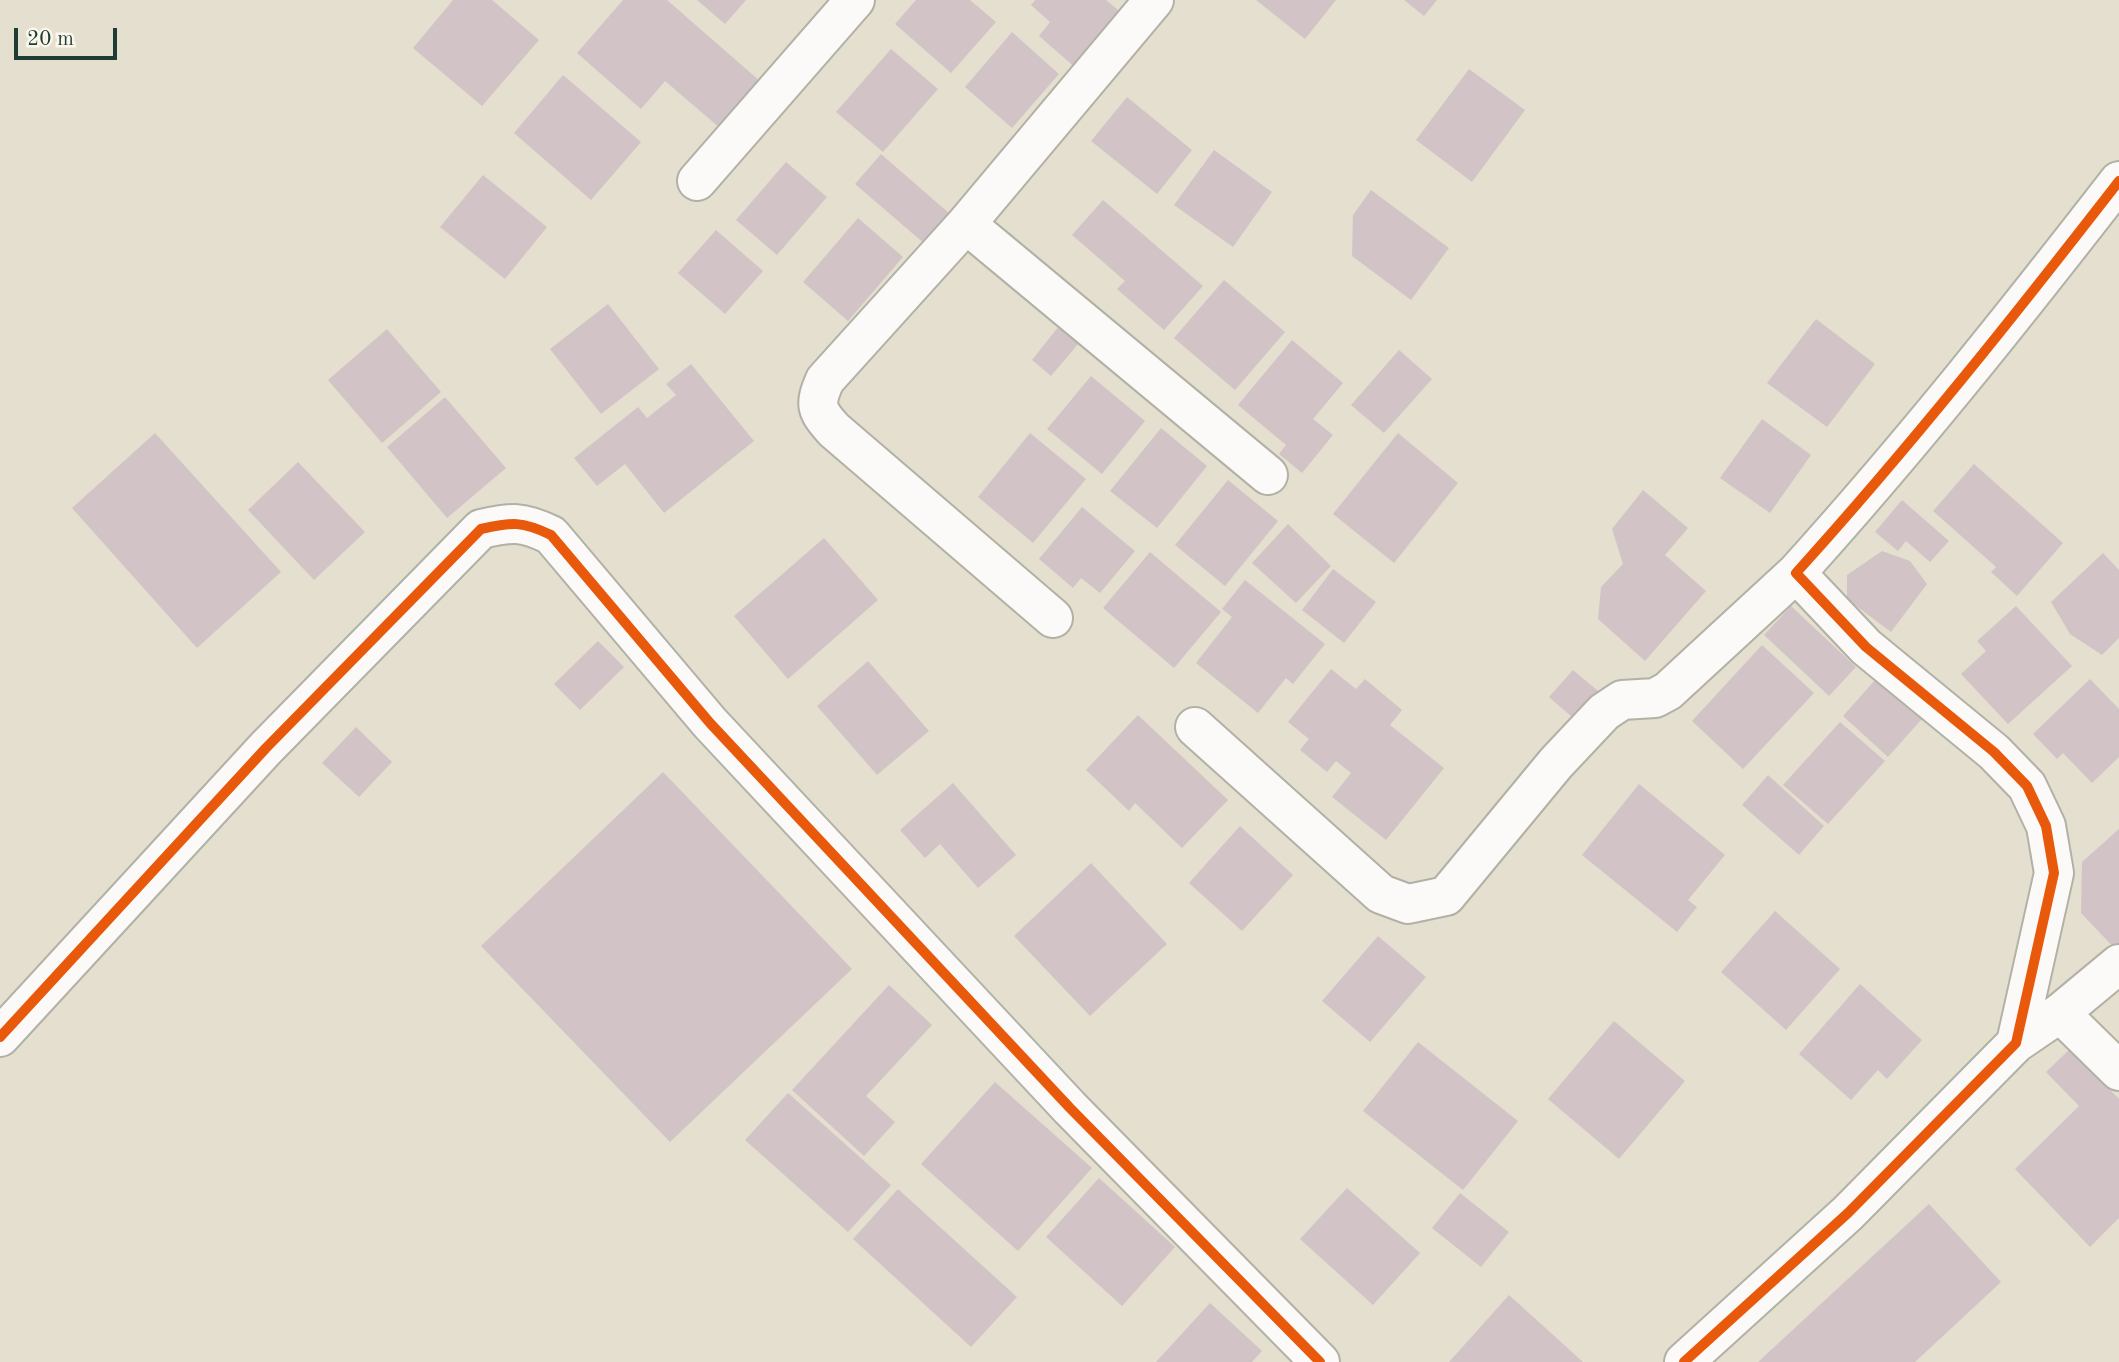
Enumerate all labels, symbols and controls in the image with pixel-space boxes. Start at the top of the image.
scale bar [18,14,121,58]
text: 20 m [27,29,74,50]

